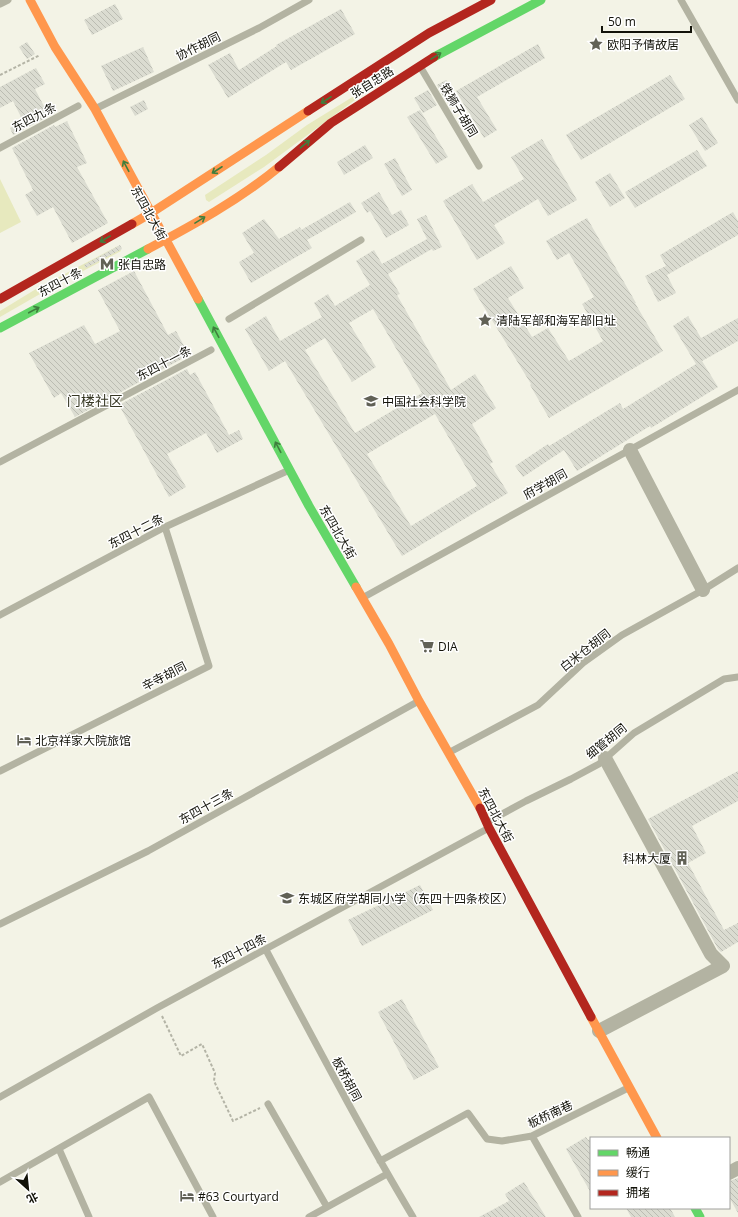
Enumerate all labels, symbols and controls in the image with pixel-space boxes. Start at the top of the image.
scale bar [602,8,691,34]
text: 50 m [608,13,636,30]
street label: 协作胡同 [173,28,223,64]
place icon: 欧阳予倩故居 [588,36,604,52]
place label: 欧阳予倩故居 [607,36,679,53]
one-way arrow [430,52,441,60]
street label: 张自忠路 [347,62,397,102]
street label: 铁狮子胡同 [436,80,482,140]
one-way arrow [320,96,332,104]
street label: 东四九条 [9,98,59,136]
one-way arrow [300,140,310,149]
one-way arrow [121,160,129,172]
one-way arrow [211,167,223,175]
street label: 东四北大街 [127,183,171,243]
one-way arrow [194,216,206,224]
one-way arrow [99,235,111,243]
metro station icon: 张自忠路 [99,256,115,272]
place label: 张自忠路 [118,256,166,273]
street label: 东四十条 [35,263,85,301]
one-way arrow [28,305,40,313]
place icon: 清陆军部和海军部旧址 [477,312,493,328]
place label: 清陆军部和海军部旧址 [496,312,616,329]
one-way arrow [212,326,219,338]
street label: 东四十一条 [134,341,194,385]
district label: 门楼社区 [67,391,123,410]
school or university icon: 中国社会科学院 [363,393,379,409]
place label: 中国社会科学院 [382,393,466,410]
one-way arrow [273,441,281,453]
street label: 府学胡同 [520,465,570,503]
street label: 东四北大街 [316,502,360,562]
street label: 东四十二条 [105,510,167,552]
street label: 白米仓胡同 [556,625,614,675]
supermarket icon: DIA [419,638,435,654]
place label: DIA [438,638,458,655]
street label: 辛寺胡同 [139,658,189,694]
street label: 细管胡同 [582,719,630,763]
hotel icon: 北京祥家大院旅馆 [16,732,32,748]
place label: 北京祥家大院旅馆 [35,732,131,749]
street label: 东四十三条 [176,784,236,828]
street label: 东四北大街 [474,785,518,845]
place label: 科林大厦 [623,850,671,867]
building icon: 科林大厦 [674,850,690,866]
school or university icon: 东城区府学胡同小学（东四十四条校区） [279,890,295,906]
place label: 东城区府学胡同小学（东四十四条校区） [298,890,514,907]
street label: 东四十四条 [209,929,269,973]
street label: 板桥胡同 [328,1054,366,1104]
street label: 板桥南巷 [525,1096,575,1132]
legend [590,1137,730,1209]
text: 畅通 [626,1144,650,1161]
text: 缓行 [626,1164,650,1181]
north arrow [8,1169,48,1209]
text: 拥堵 [626,1184,650,1201]
hotel icon: #63 Courtyard [179,1188,195,1204]
place label: #63 Courtyard [198,1188,279,1205]
text: 北 [24,1189,41,1208]

